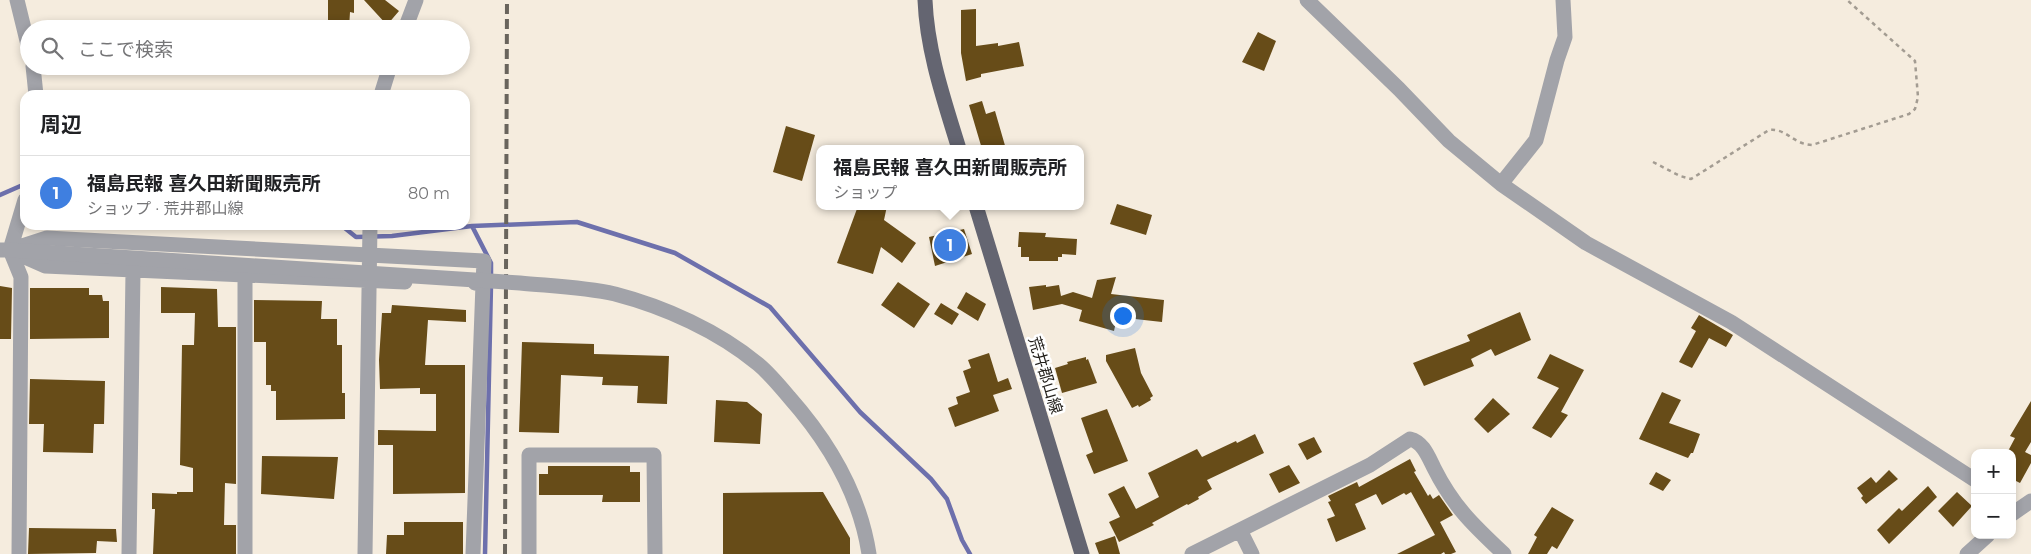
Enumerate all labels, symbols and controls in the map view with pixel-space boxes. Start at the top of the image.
search box [20,20,470,75]
icon: search [38,34,66,62]
text: ここで検索 [78,38,173,61]
text: 周辺 [40,112,82,137]
popup [816,145,1084,210]
text: 福島民報 喜久田新聞販売所 [833,156,1067,179]
text: 福島民報 喜久田新聞販売所 [87,172,320,195]
text: ショップ [833,183,897,202]
text: 1 [53,184,59,203]
text: 80 m [408,184,450,203]
text: ショップ · 荒井郡山線 [87,199,243,218]
pin: 1 [934,226,966,264]
your location [1110,303,1136,329]
street label: 荒井郡山線 [1025,334,1066,416]
map controls [1971,449,2016,539]
button: + [1971,449,2016,494]
button: − [1971,494,2016,539]

